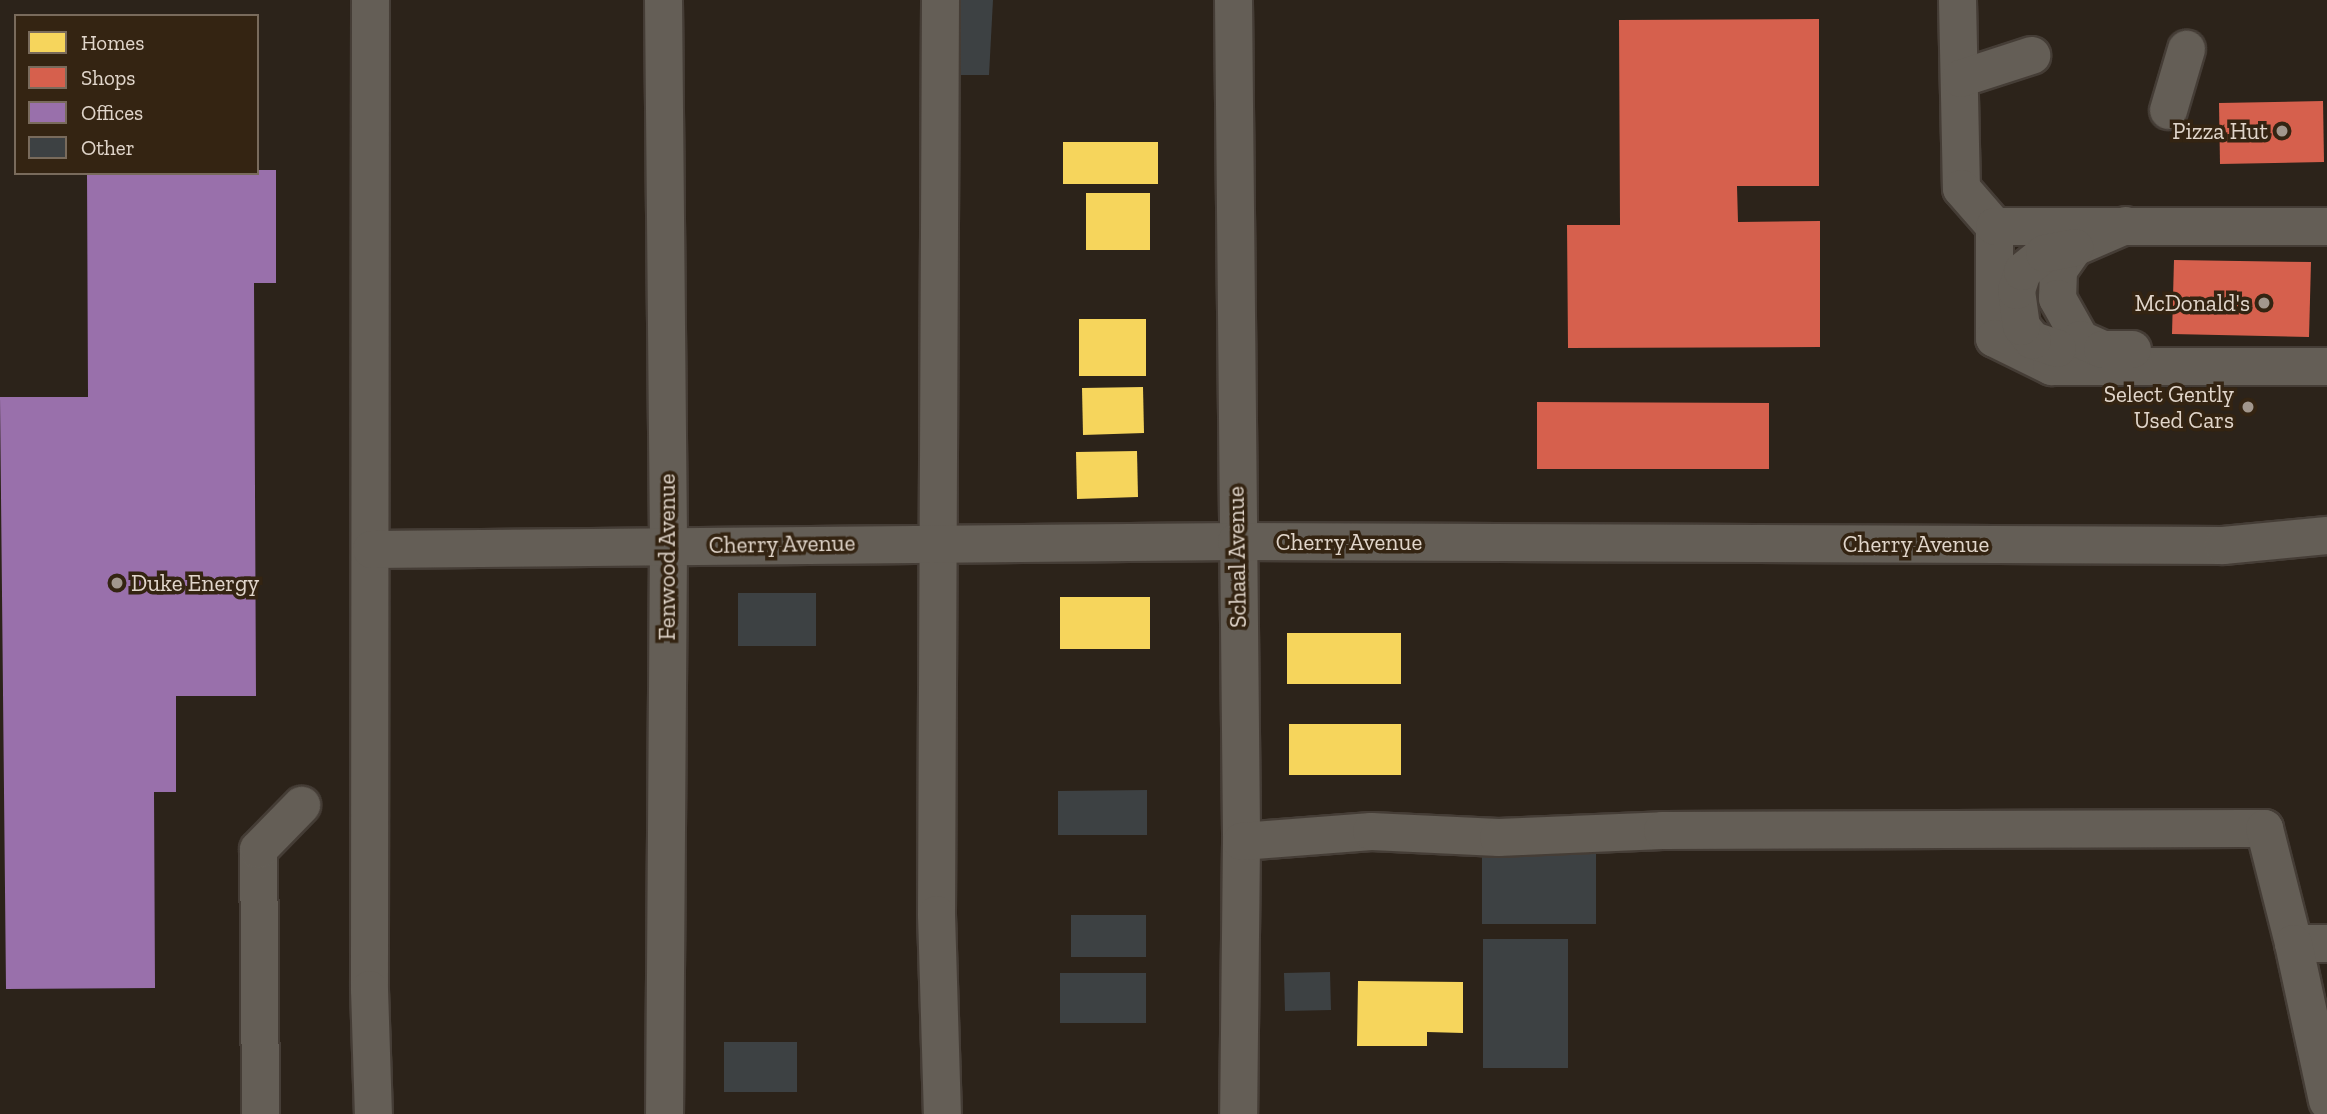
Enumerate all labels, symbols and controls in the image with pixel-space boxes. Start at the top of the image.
legend [14,14,259,175]
text: Homes [81,30,144,55]
text: Shops [81,65,135,90]
text: Offices [81,100,143,125]
place label: Pizza Hut [2172,117,2268,145]
marker: Pizza Hut [2274,123,2290,139]
text: Other [81,135,135,160]
place label: McDonald's [2135,289,2250,317]
marker: McDonald's [2256,295,2272,311]
place label: Select Gently Used Cars [2104,380,2234,434]
marker: Select Gently Used Cars [2240,399,2256,415]
street label: Fenwood Avenue [653,473,681,641]
street label: Schaal Avenue [1222,486,1252,628]
street label: Cherry Avenue [1275,528,1423,556]
street label: Cherry Avenue [708,529,856,559]
street label: Cherry Avenue [1842,530,1990,558]
place label: Duke Energy [131,569,259,597]
marker: Duke Energy [109,575,125,591]

